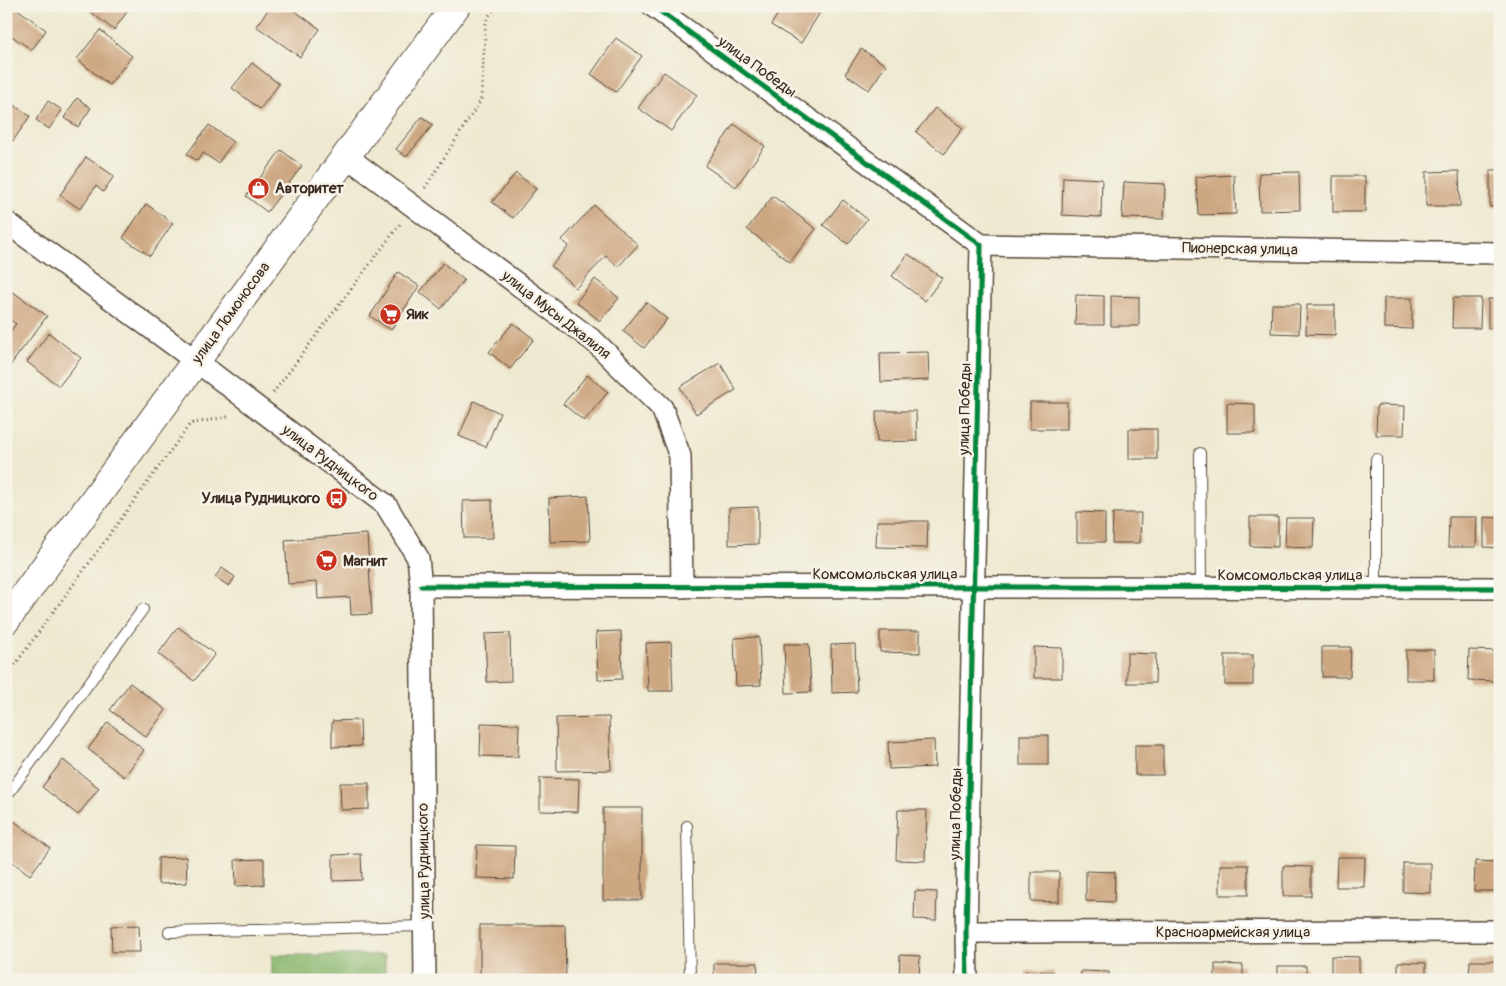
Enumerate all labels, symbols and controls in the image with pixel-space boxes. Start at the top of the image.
street label: улица Победы [713,32,800,102]
shop icon: Авторитет [247,176,271,200]
place label: Авторитет [275,179,344,198]
street label: Пионерская улица [1182,238,1298,260]
street label: улица Ломоносова [187,258,274,368]
street label: улица Мусы Джалиля [497,266,614,364]
supermarket icon: Яик [378,302,402,326]
place label: Яик [406,305,429,324]
street label: улица Победы [955,363,975,456]
street label: улица Рудницкого [277,420,382,505]
bus stop icon: Улица Рудницкого [324,486,348,510]
place label: Улица Рудницкого [201,489,320,508]
supermarket icon: Магнит [315,549,339,573]
place label: Магнит [343,552,388,571]
street label: Комсомольская улица [813,565,958,584]
street label: Комсомольская улица [1218,566,1363,585]
street label: улица Победы [946,768,966,861]
street label: улица Рудницкого [413,803,435,920]
street label: Красноармейская улица [1156,923,1310,942]

